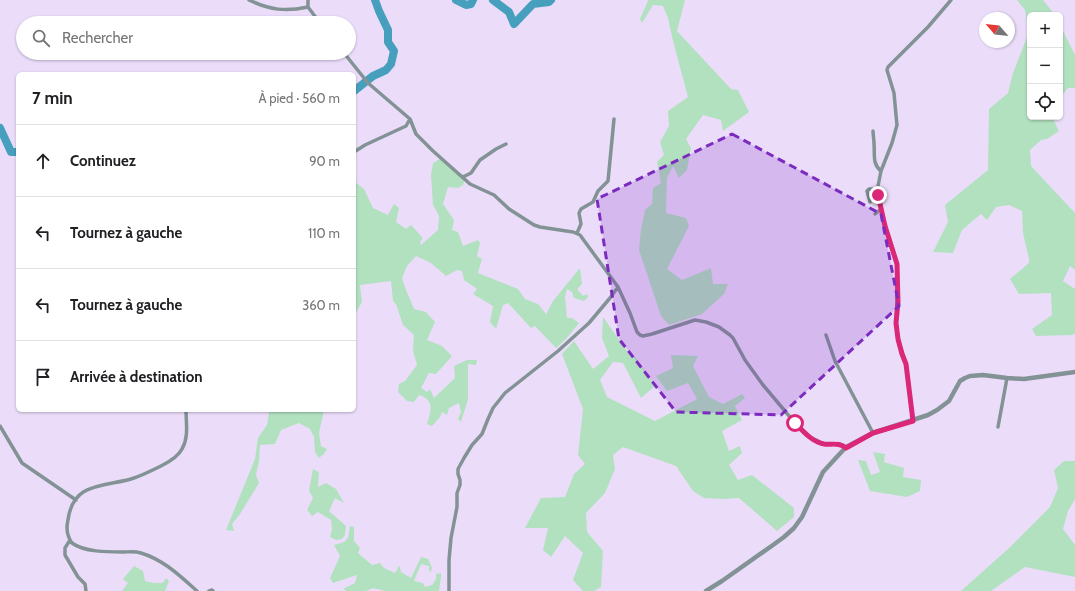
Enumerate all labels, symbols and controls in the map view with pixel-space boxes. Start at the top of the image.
north arrow [979,12,1015,48]
map controls [1027,12,1063,120]
button: + [1027,12,1063,48]
search box [16,16,356,60]
icon: search [30,27,52,49]
text: Rechercher [62,29,133,47]
button: − [1027,48,1063,84]
button: locate [1027,84,1063,120]
text: 7 min [32,88,73,108]
text: À pied · 560 m [258,90,340,106]
icon: ahead [32,150,54,172]
text: Continuez [70,152,136,170]
text: 90 m [309,153,340,169]
route end [869,186,887,204]
icon: left [32,222,54,244]
text: Tournez à gauche [70,224,182,242]
text: 110 m [308,225,340,241]
icon: left [32,294,54,316]
text: Tournez à gauche [70,296,182,314]
text: 360 m [302,297,340,313]
icon: arrive [32,366,54,388]
text: Arrivée à destination [70,368,202,386]
route start [786,414,804,432]

